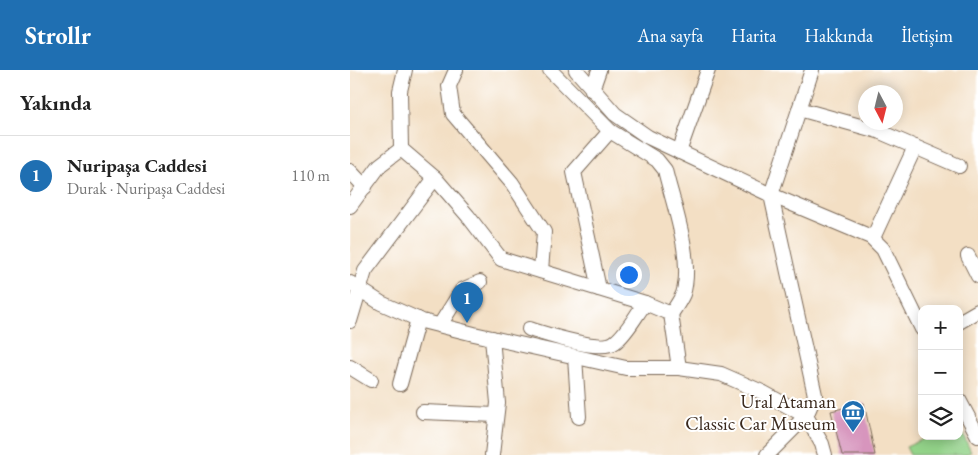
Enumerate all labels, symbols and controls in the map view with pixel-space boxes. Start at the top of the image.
text: Strollr [25,20,91,51]
text: Ana sayfa [637,24,703,47]
text: Harita [731,24,776,47]
text: Hakkında [804,24,873,47]
text: İletişim [901,24,953,47]
north arrow [858,85,903,130]
text: Yakında [20,89,91,116]
text: Nuripaşa Caddesi [67,153,207,178]
text: 1 [32,165,40,186]
text: 110 m [291,165,330,186]
text: Durak · Nuripaşa Caddesi [67,178,225,199]
your location [616,262,642,288]
pin: 1 [451,282,483,323]
map controls [918,305,963,440]
button: + [918,305,963,350]
button: − [918,350,963,395]
place label: Ural Ataman Classic Car Museum [685,389,836,436]
button: layers [918,395,963,440]
museum icon: Ural Ataman Classic Car Museum [840,399,866,433]

